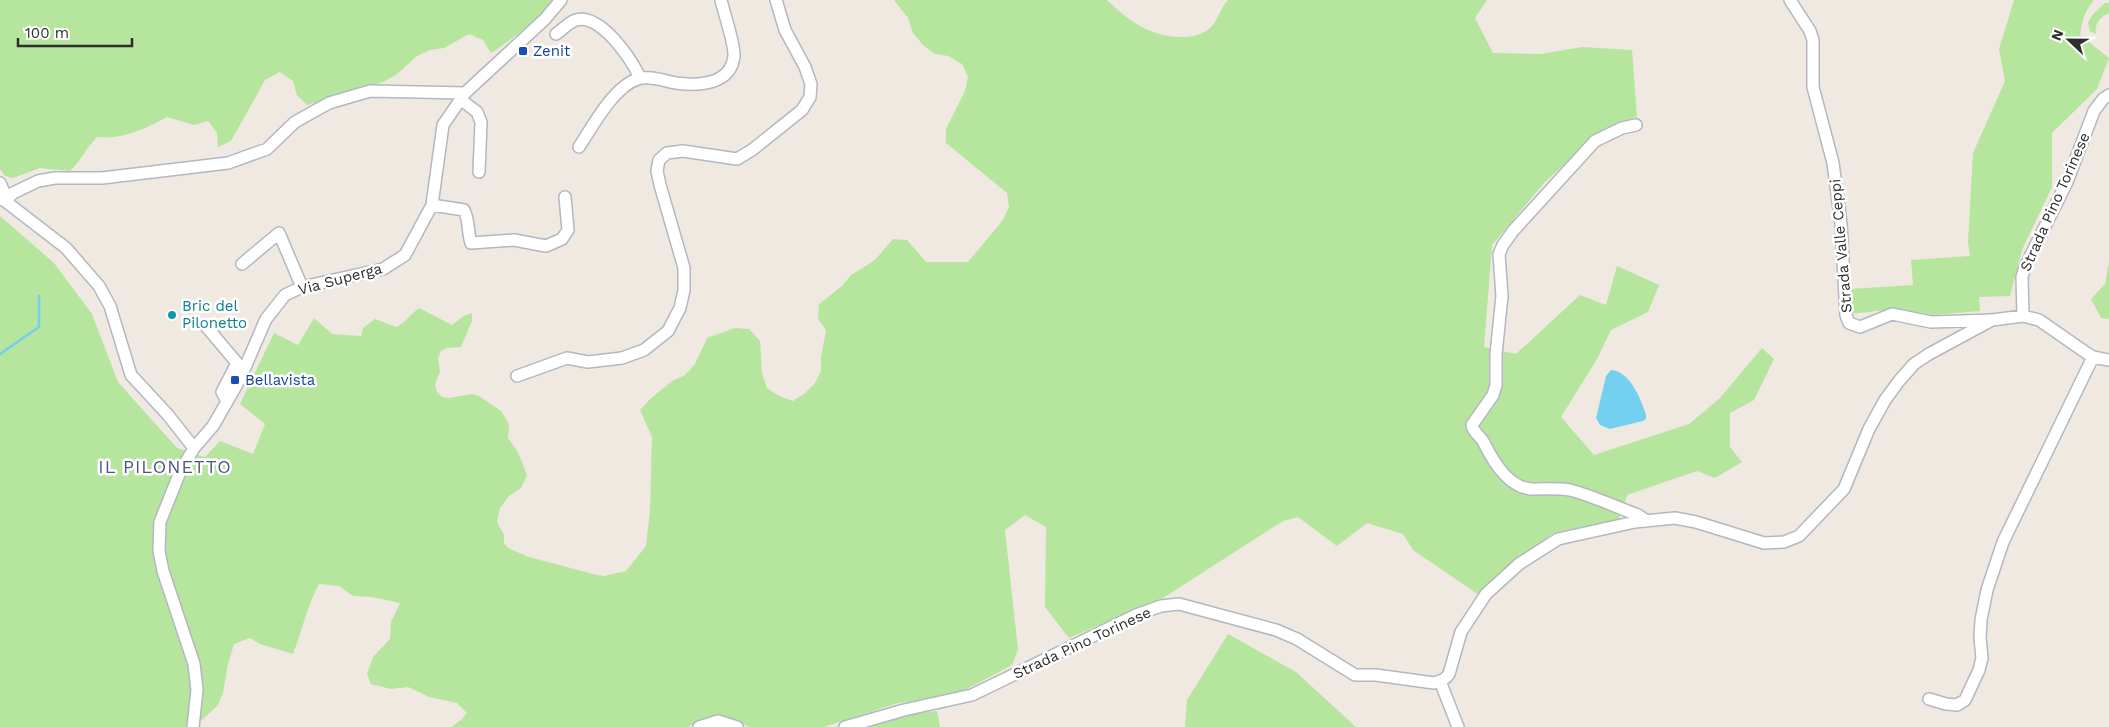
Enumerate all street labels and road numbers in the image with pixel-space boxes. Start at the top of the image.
street label: Strada Pino Torinese [2016,130,2094,274]
street label: Strada Valle Ceppi [1826,178,1856,314]
street label: Via Superga [296,259,384,299]
street label: Strada Pino Torinese [1010,603,1154,683]

